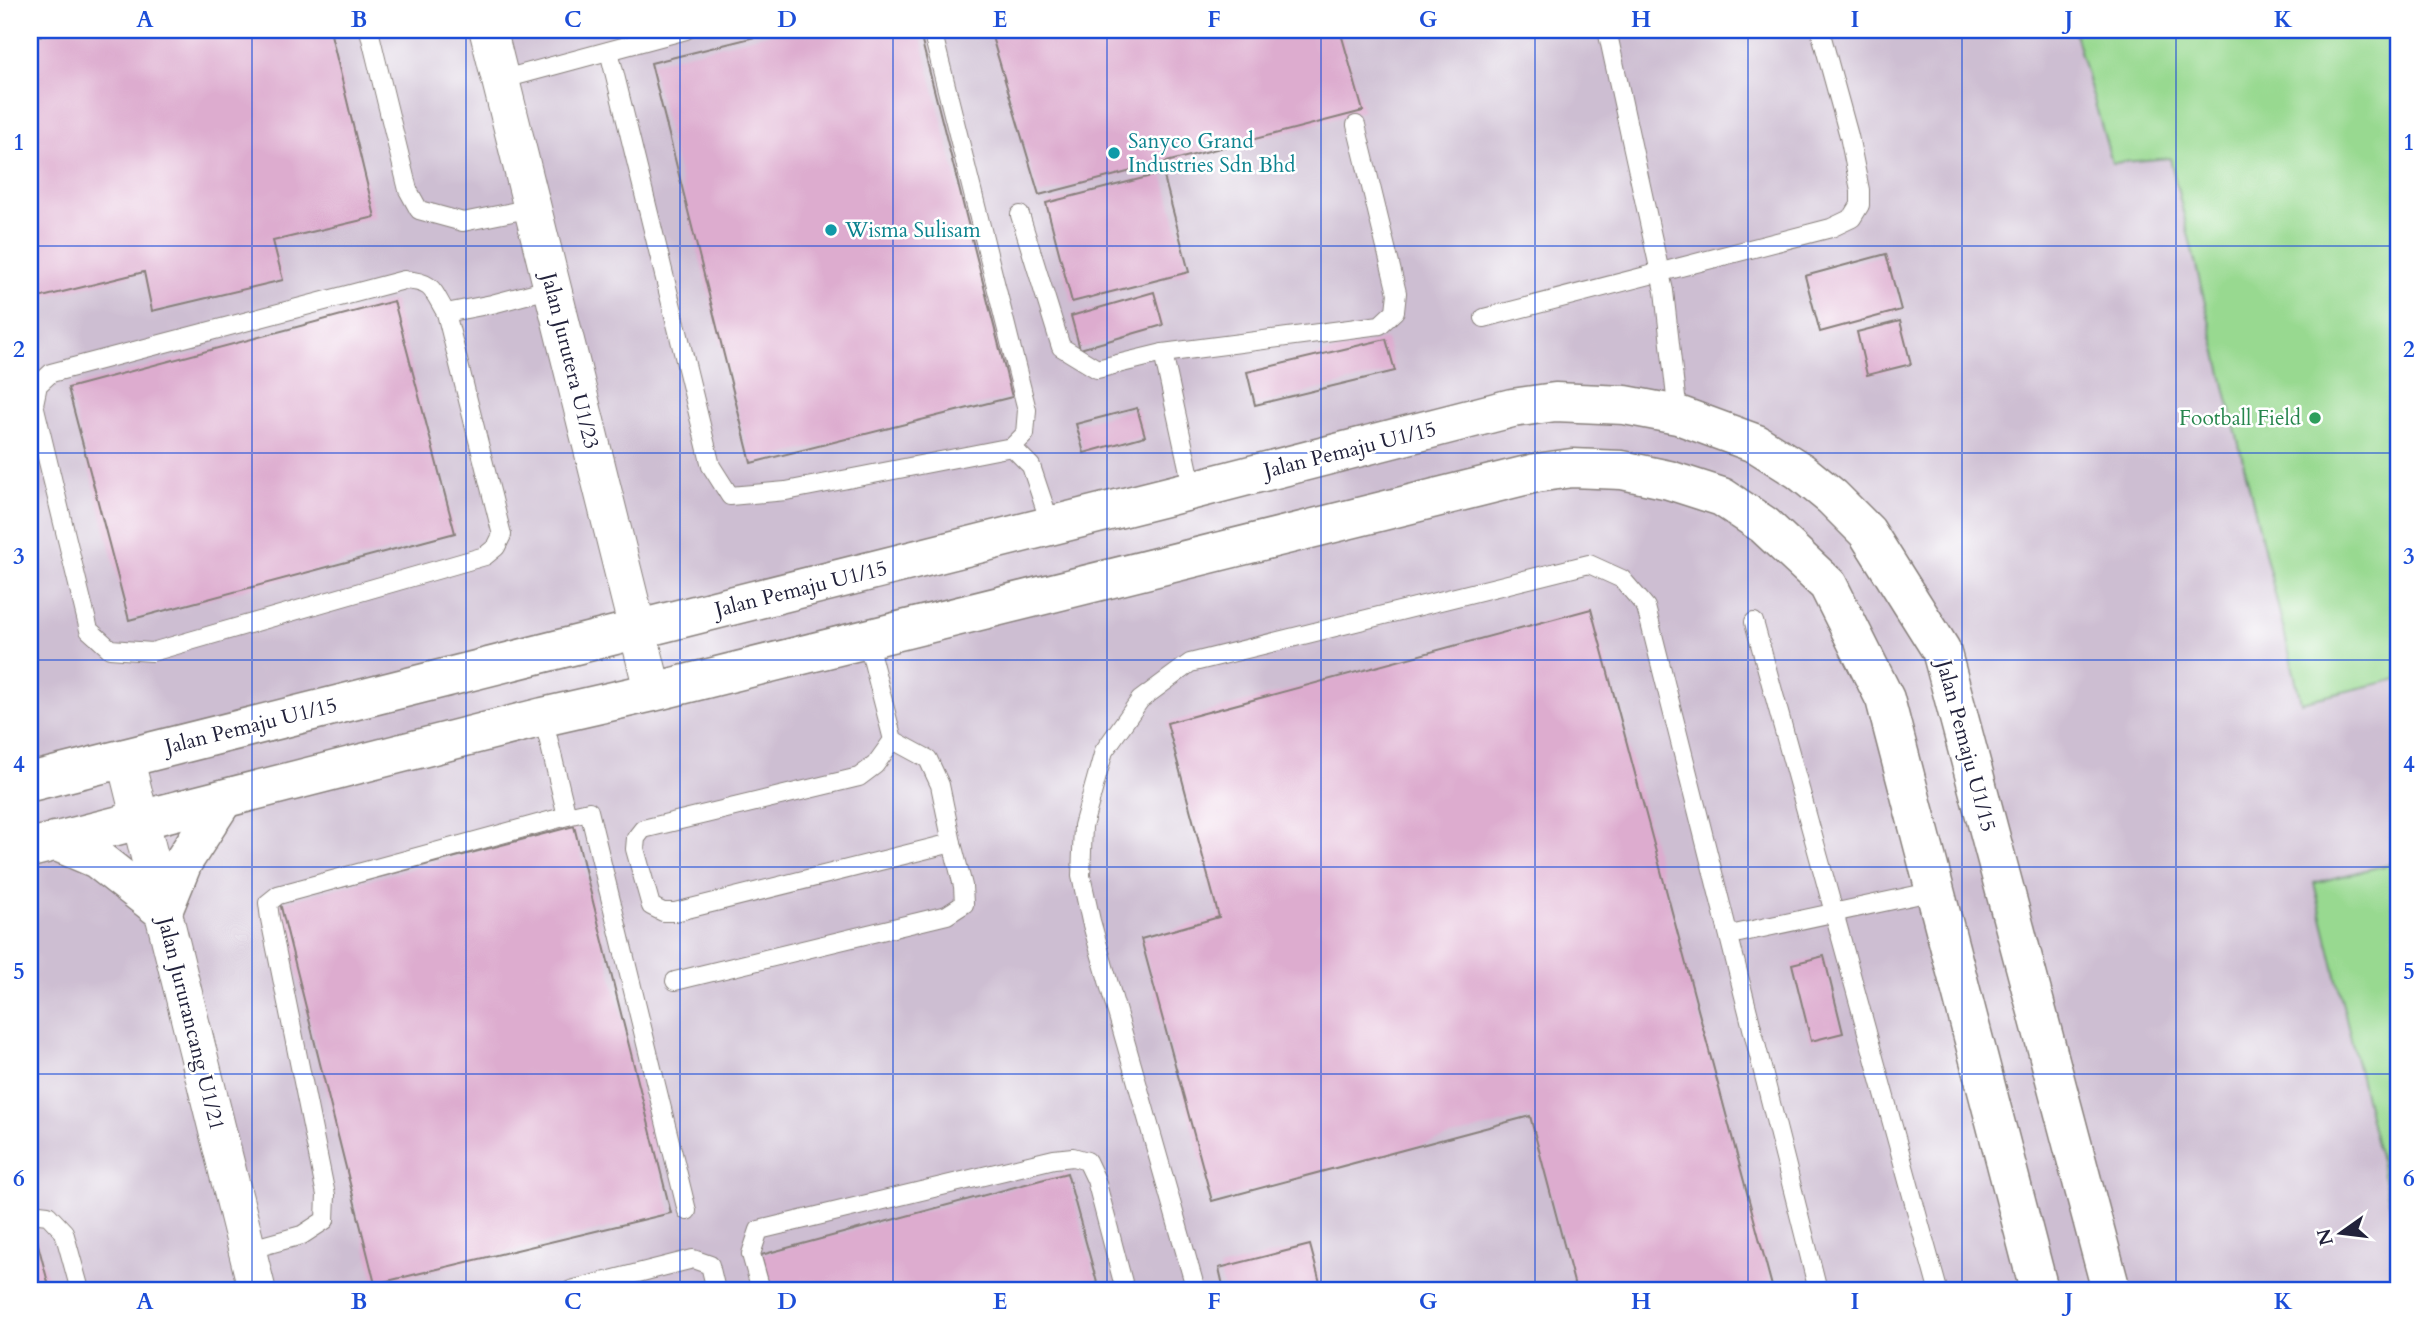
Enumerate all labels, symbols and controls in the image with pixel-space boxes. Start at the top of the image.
text: A [136,4,154,35]
text: B [351,4,367,35]
text: C [564,4,582,35]
text: D [777,4,797,35]
text: E [993,4,1007,35]
text: F [1207,4,1221,35]
text: G [1419,4,1438,35]
text: H [1631,4,1651,35]
text: I [1851,4,1859,35]
text: J [2062,4,2073,35]
text: K [2274,4,2293,35]
text: 1 [13,127,25,158]
place label: Sanyco Grand Industries Sdn Bhd [1128,127,1295,180]
text: 1 [2403,127,2415,158]
marker: Sanyco Grand Industries Sdn Bhd [1106,145,1122,161]
place label: Wisma Sulisam [844,216,981,245]
marker: Wisma Sulisam [823,222,839,238]
street label: Jalan Jurutera U1/23 [533,267,606,452]
text: 2 [13,334,25,365]
text: 2 [2403,334,2415,365]
place label: Football Field [2179,404,2301,433]
marker: Football Field [2307,410,2323,426]
street label: Jalan Pemaju U1/15 [1258,415,1439,486]
text: 3 [13,541,25,572]
text: 3 [2403,541,2415,572]
street label: Jalan Pemaju U1/15 [709,554,890,625]
street label: Jalan Pemaju U1/15 [1928,654,2003,835]
street label: Jalan Pemaju U1/15 [159,691,340,762]
text: 4 [13,749,25,780]
text: 4 [2403,749,2415,780]
street label: Jalan Jururancang U1/21 [150,911,232,1134]
text: 5 [13,956,25,987]
text: 5 [2403,956,2415,987]
text: 6 [13,1163,25,1194]
text: 6 [2403,1163,2415,1194]
north arrow [2306,1198,2376,1268]
text: N [2311,1225,2340,1248]
text: A [136,1286,154,1317]
text: B [351,1286,367,1317]
text: C [564,1286,582,1317]
text: D [777,1286,797,1317]
text: E [993,1286,1007,1317]
text: F [1207,1286,1221,1317]
text: G [1419,1286,1438,1317]
text: H [1631,1286,1651,1317]
text: I [1851,1286,1859,1317]
text: J [2062,1286,2073,1317]
text: K [2274,1286,2293,1317]

